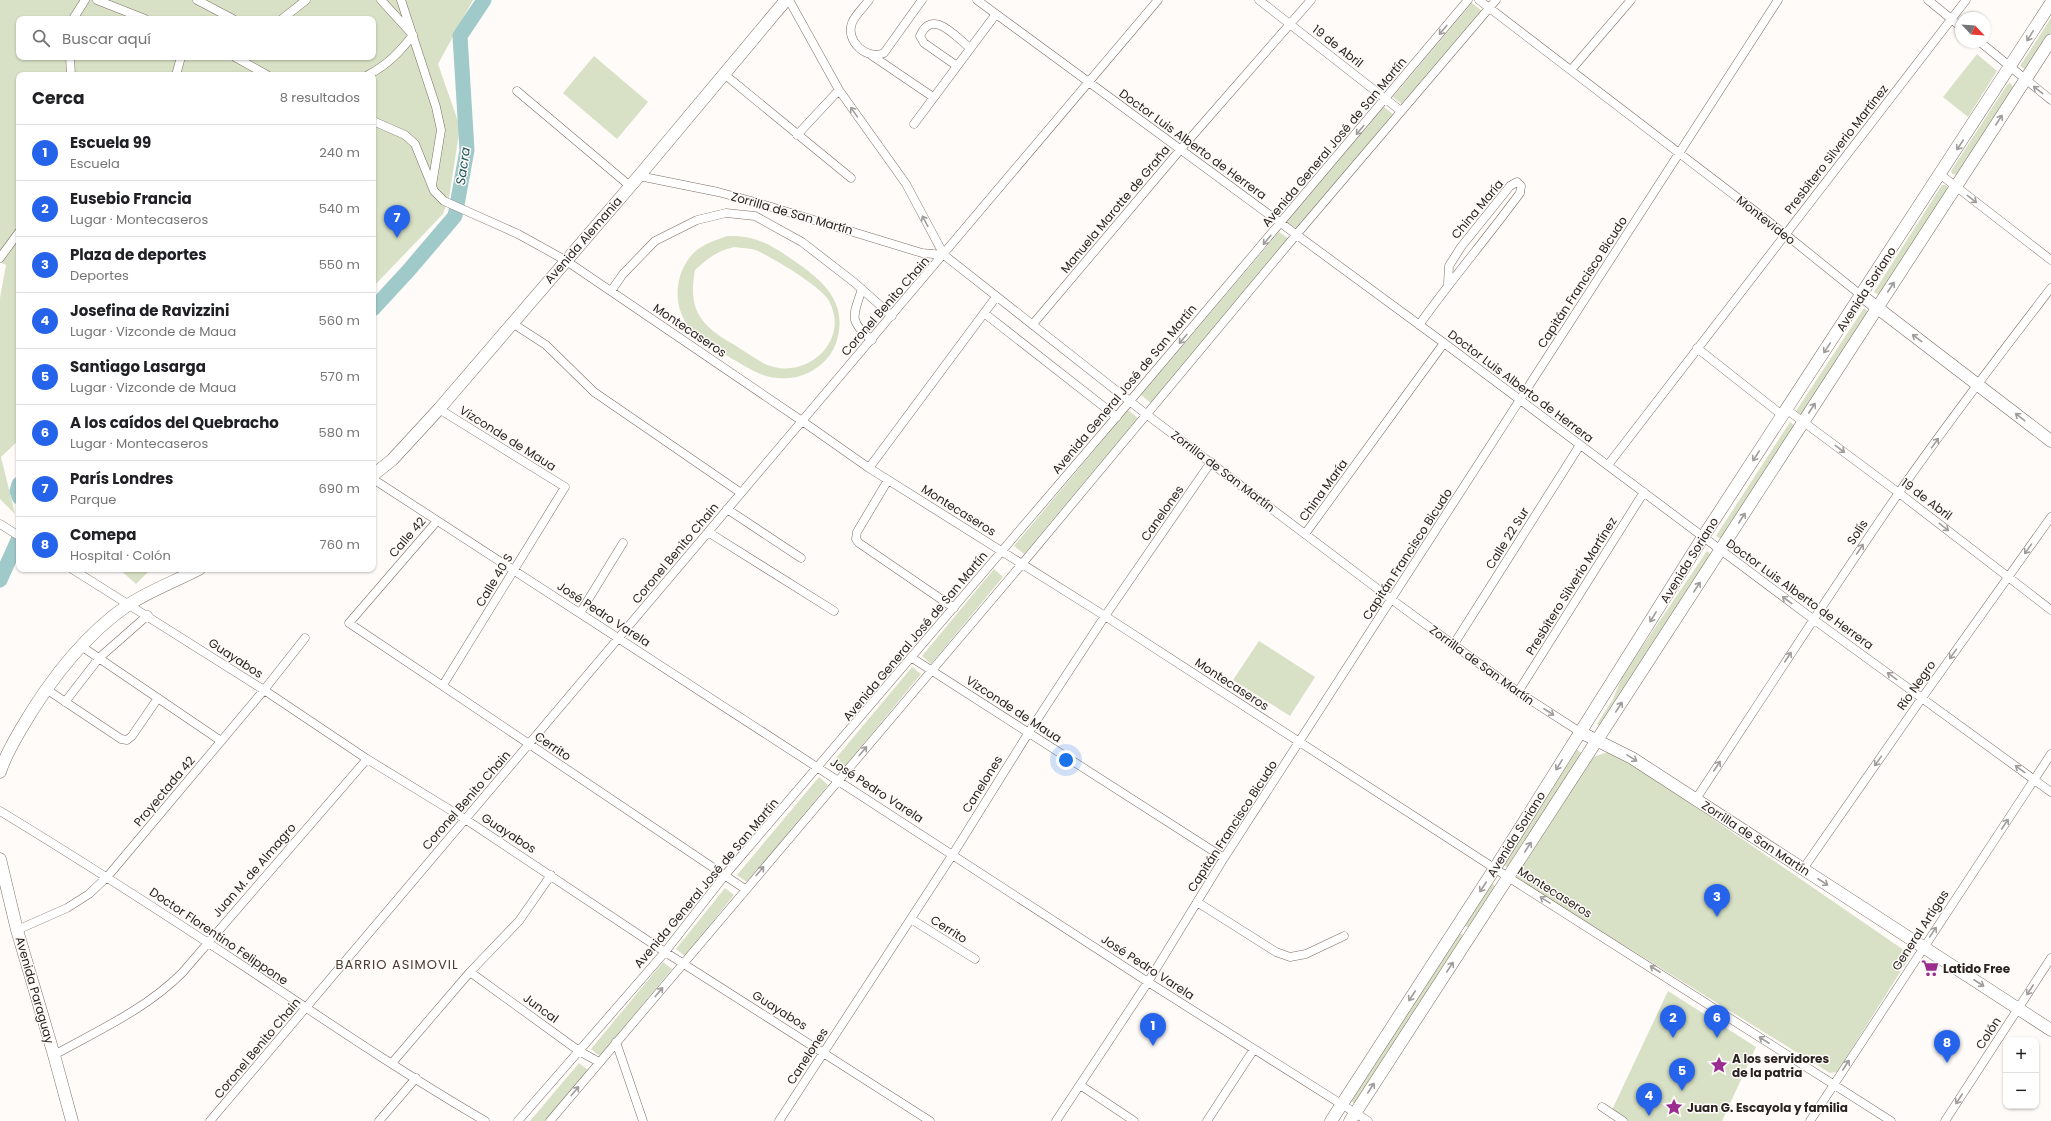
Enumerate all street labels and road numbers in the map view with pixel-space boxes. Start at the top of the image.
street label: 19 de Abril [1309,21,1367,71]
street label: Avenida General José de San Martín [1258,54,1410,230]
street label: Presbítero Silverio Martínez [1780,81,1892,217]
street label: Doctor Luis Alberto de Herrera [1116,85,1270,203]
street label: Manuela Marotte de Graña [1056,141,1174,277]
street label: China María [1447,176,1507,242]
street label: Zorrilla de San Martín [729,187,855,239]
street label: Montevideo [1733,192,1799,249]
street label: Avenida Alemania [540,193,626,287]
street label: Capitán Francisco Bicudo [1533,213,1631,351]
street label: Avenida Soriano [1832,243,1900,335]
street label: Coronel Benito Chain [837,253,933,359]
street label: Montecaseros [650,299,730,361]
street label: Avenida General José de San Martín [1048,301,1200,477]
street label: Doctor Luis Alberto de Herrera [1445,326,1597,446]
street label: Vizconde de Maua [456,401,560,475]
street label: Zorrilla de San Martín [1168,426,1278,516]
street label: China María [1295,456,1351,524]
street label: 19 de Abril [1898,474,1956,524]
street label: Montecaseros [918,480,1000,540]
street label: Canelones [1137,482,1187,544]
street label: Capitán Francisco Bicudo [1358,485,1456,623]
street label: Coronel Benito Chain [628,499,722,607]
street label: Calle 22 Sur [1481,503,1533,572]
street label: Calle 42 [385,513,429,561]
street label: Presbítero Silverio Martínez [1521,514,1621,658]
street label: Avenida Soriano [1656,514,1722,606]
street label: Solís [1842,516,1872,548]
street label: Doctor Luis Alberto de Herrera [1723,535,1877,653]
street label: Avenida General José de San Martín [839,548,991,724]
street label: Calle 40 S [471,550,517,610]
street label: José Pedro Varela [554,577,654,651]
street label: Zorrilla de San Martín [1426,621,1538,709]
street label: Guayabos [205,634,267,682]
street label: Montecaseros [1192,654,1272,714]
street label: Río Negro [1893,656,1940,713]
street label: Vizconde de Maua [963,672,1065,746]
street label: Cerrito [531,728,575,765]
street label: Coronel Benito Chain [418,747,514,853]
street label: Proyectada 42 [130,752,199,830]
street label: Canelones [958,752,1006,816]
street label: José Pedro Varela [827,753,927,827]
street label: Capitán Francisco Bicudo [1183,757,1281,895]
street label: Avenida Soriano [1483,788,1549,880]
street label: Avenida General José de San Martín [630,795,782,971]
street label: Zorrilla de San Martín [1699,797,1813,879]
street label: Guayabos [478,809,540,857]
street label: Juan M. de Almagro [208,819,300,921]
street label: Montecaseros [1514,862,1596,922]
street label: Doctor Florentino Felippone [146,883,292,989]
street label: General Artigas [1888,886,1952,974]
street label: Cerrito [927,911,971,947]
street label: José Pedro Varela [1098,930,1198,1004]
street label: Avenida Paraguay [12,934,58,1046]
street label: Guayabos [749,986,811,1034]
street label: Juncal [520,989,562,1027]
street label: Coronel Benito Chain [210,994,304,1102]
street label: Colón [1971,1014,2005,1052]
street label: Canelones [782,1024,832,1088]

